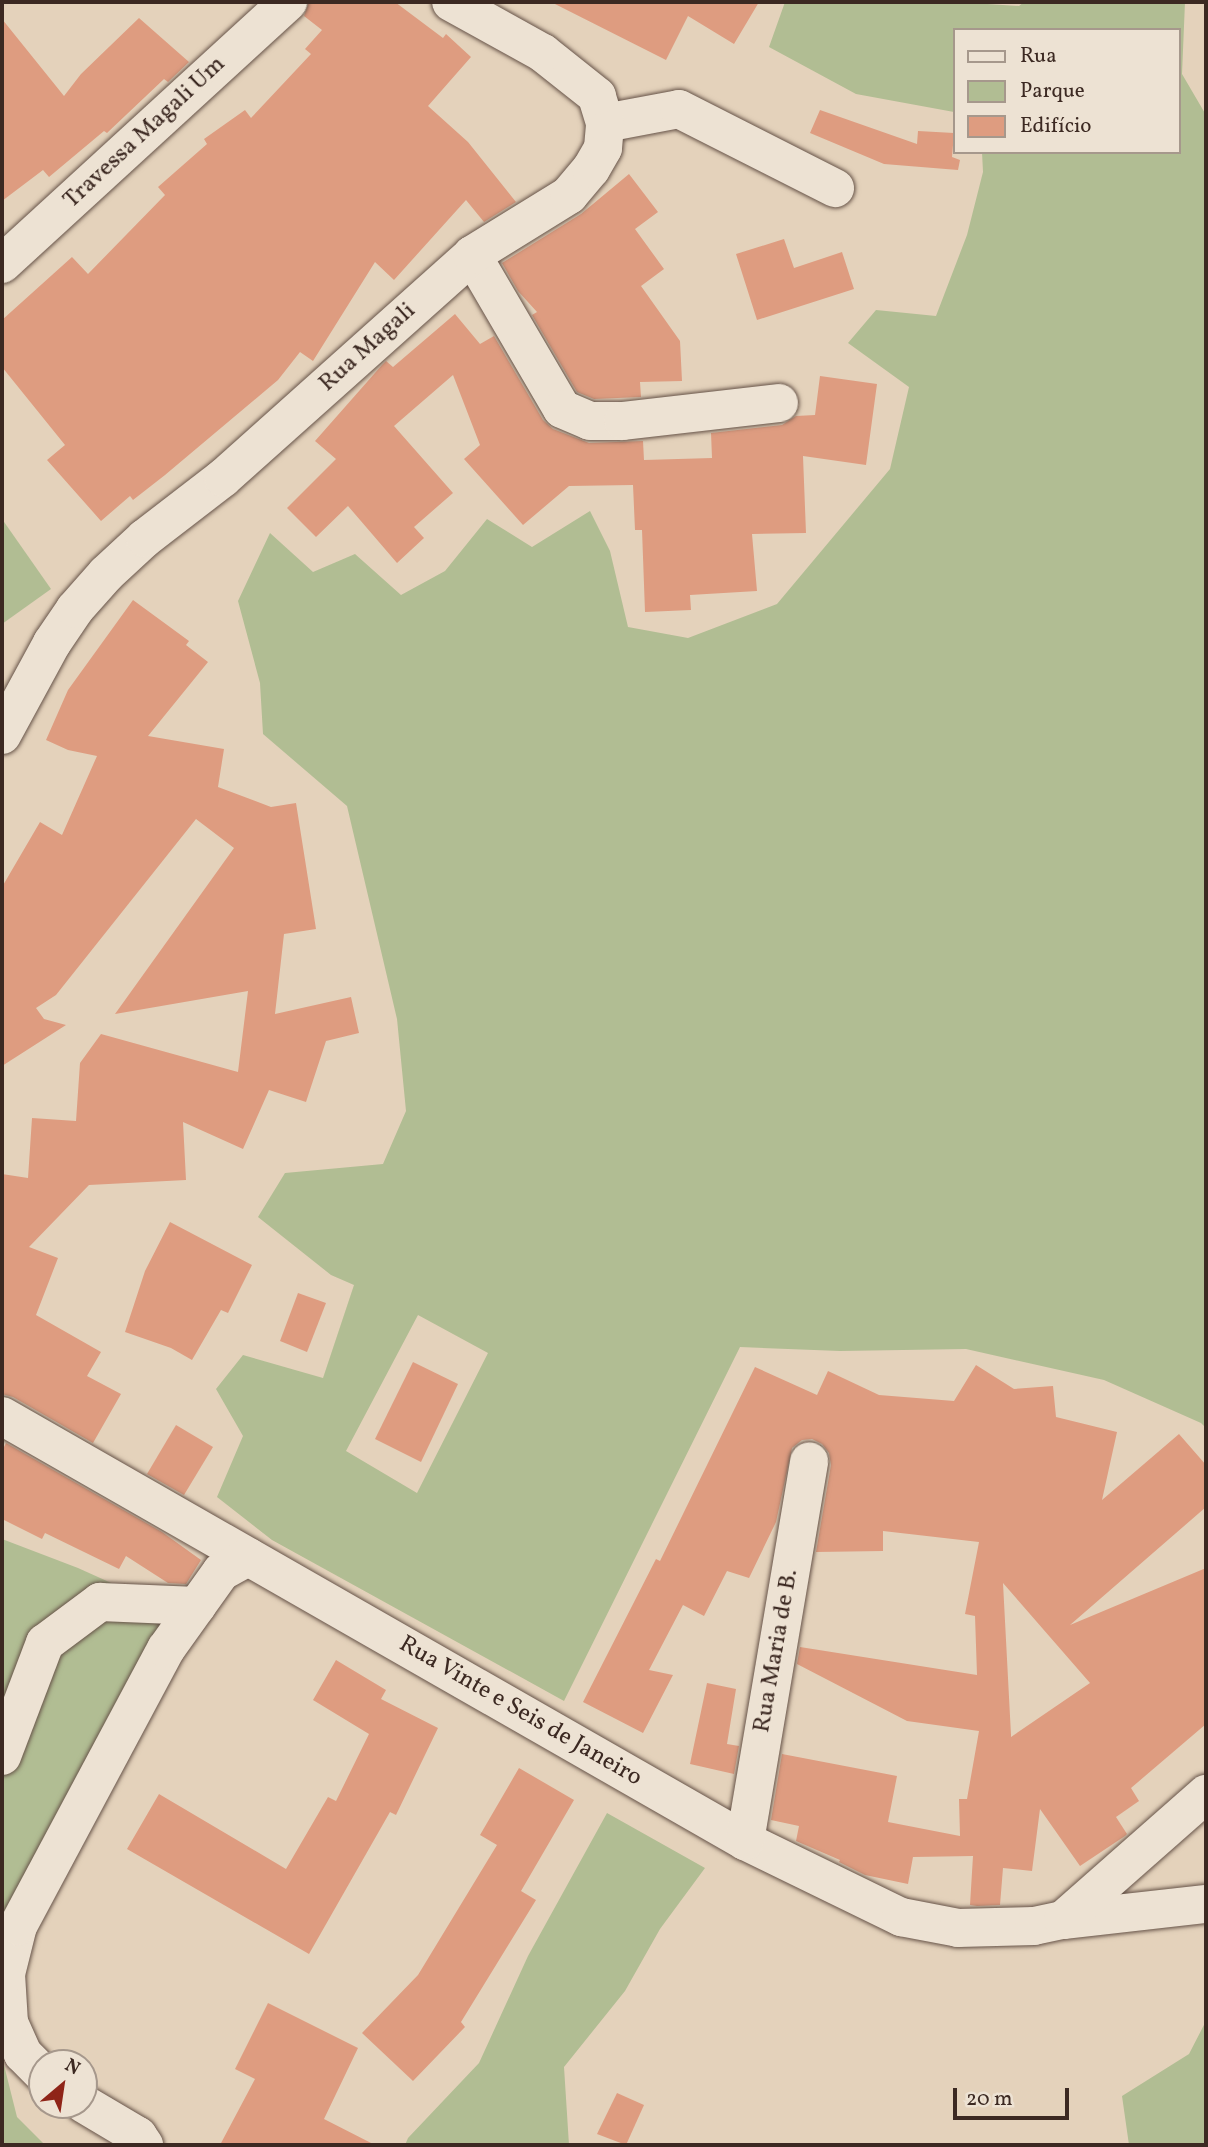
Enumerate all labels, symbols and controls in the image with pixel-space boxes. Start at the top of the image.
legend [953,28,1180,154]
text: Rua [1020,42,1057,71]
street label: Travessa Magali Um [58,51,232,215]
text: Parque [1020,77,1085,106]
text: Edifício [1020,112,1092,141]
street label: Rua Magali [314,297,422,399]
street label: Rua Maria de B. [748,1567,806,1735]
street label: Rua Vinte e Seis de Janeiro [393,1630,647,1794]
north arrow [28,2049,98,2119]
text: N [60,2053,85,2082]
scale bar [956,2074,1072,2118]
text: 20 m [966,2085,1012,2114]

